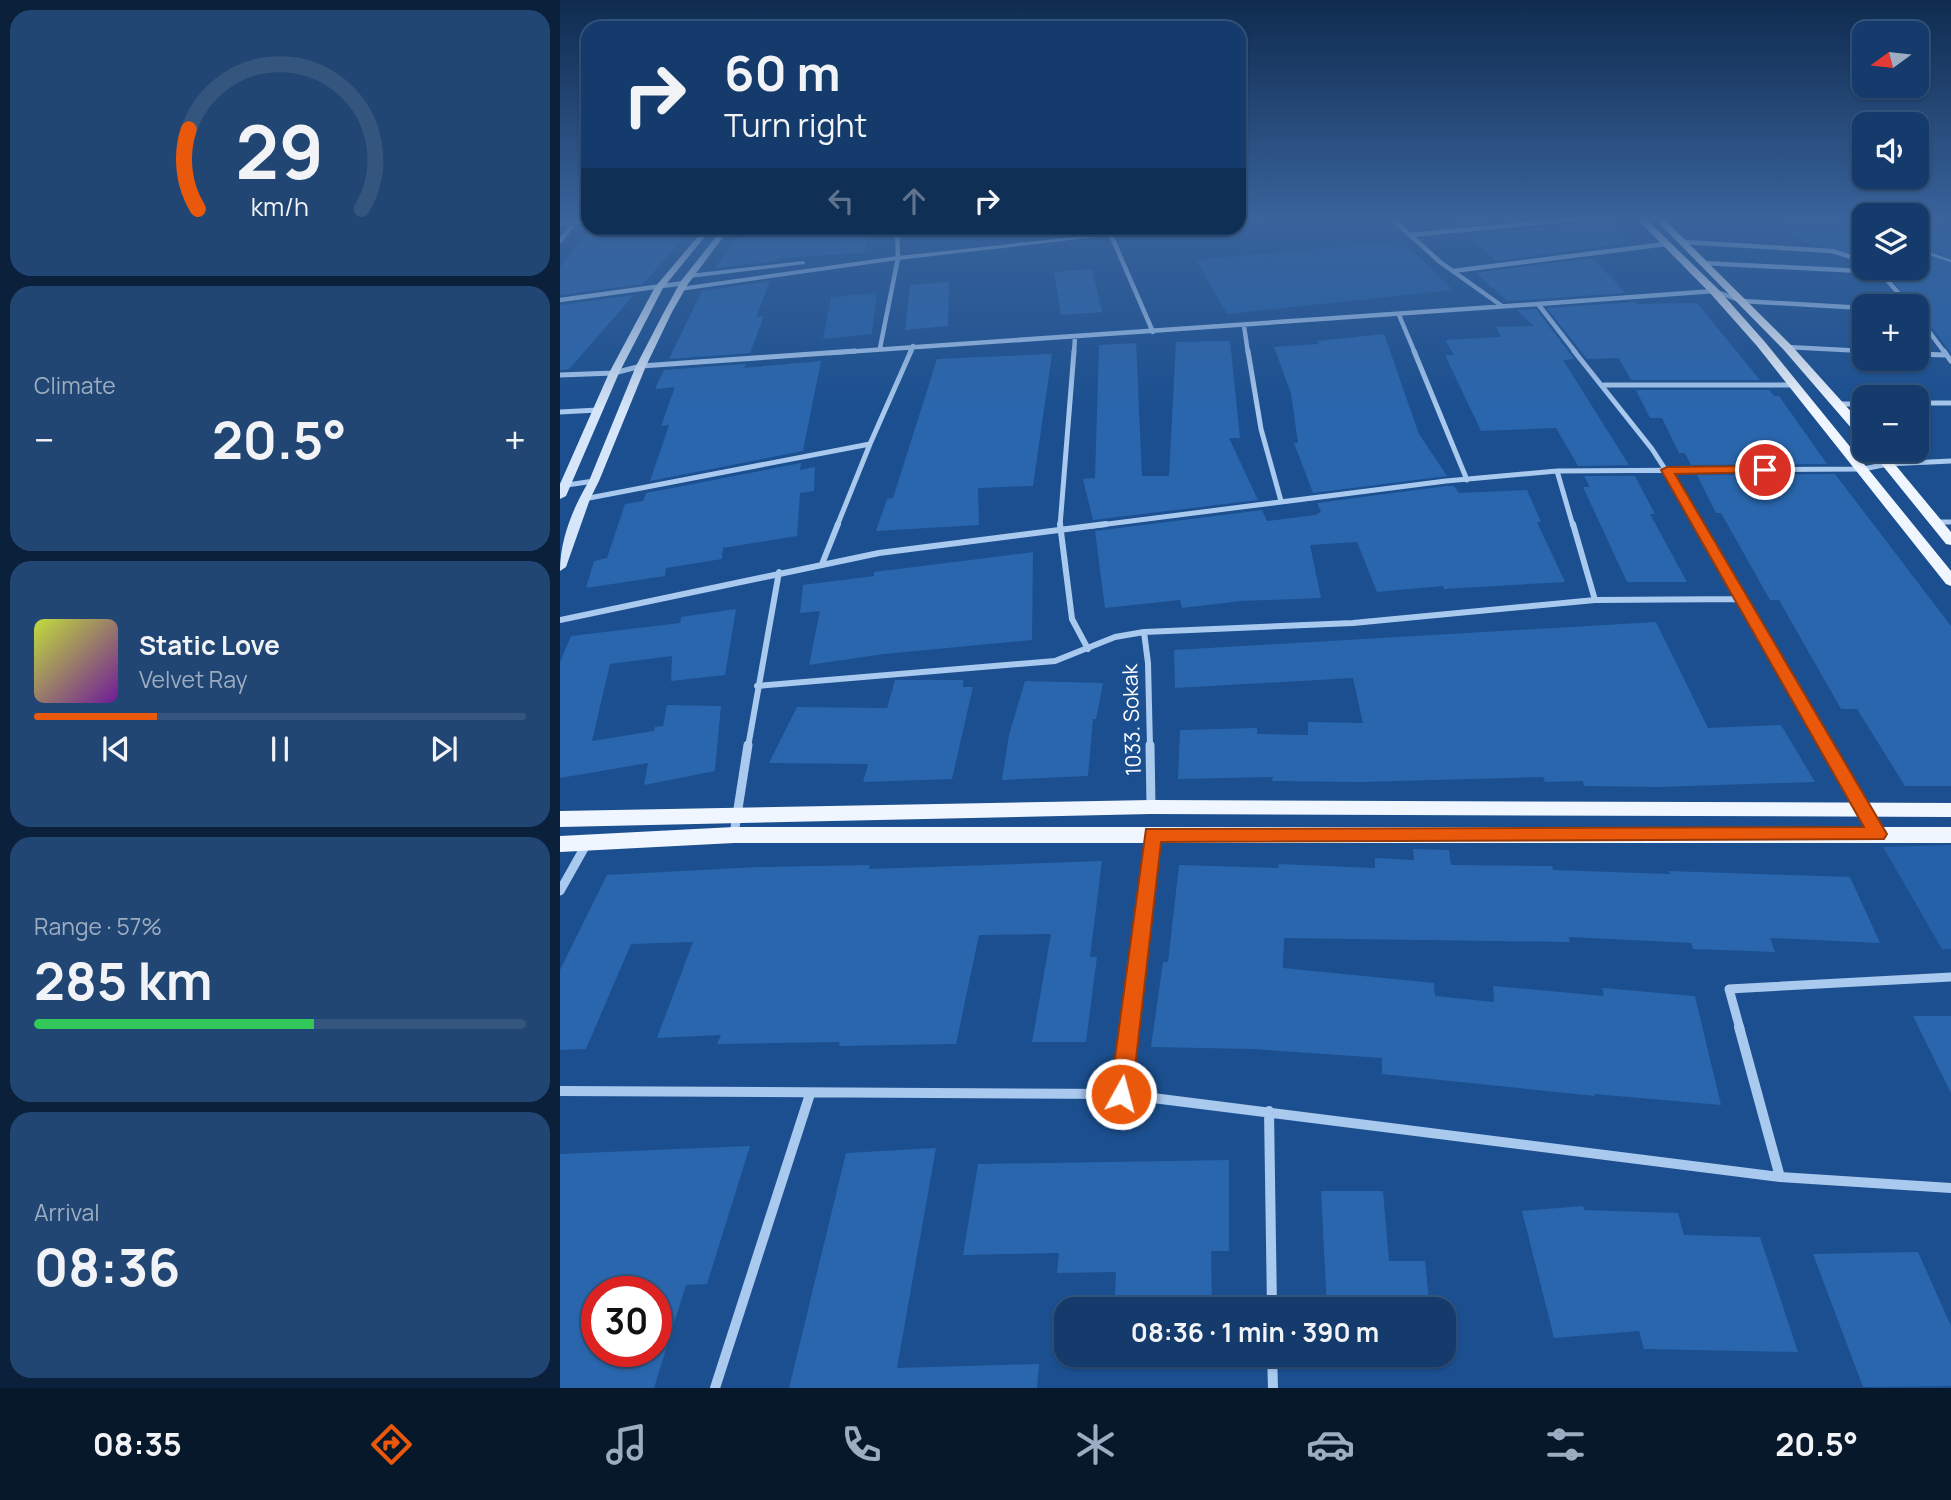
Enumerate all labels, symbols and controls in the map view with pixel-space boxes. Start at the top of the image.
north arrow [1852,21,1928,98]
map controls [1852,21,1929,462]
text: 60 m [724,39,841,106]
icon: right [609,49,700,140]
text: 29 [236,101,324,201]
text: Turn right [724,103,867,147]
button: sound [1852,112,1929,189]
icon: left [822,182,860,220]
icon: ahead [895,182,933,220]
icon: right [968,182,1006,220]
text: km/h [251,189,309,224]
button: layers [1852,203,1929,280]
button: + [1852,294,1929,371]
text: Climate [34,369,116,401]
button: − [1852,385,1929,462]
text: 20.5° [212,404,347,475]
text: − [34,413,55,465]
text: + [504,413,526,465]
pin [1735,440,1795,500]
icon: arrive [1746,451,1784,489]
text: Static Love [139,627,280,663]
text: Velvet Ray [139,663,248,695]
street label: 1033. Sokak [1115,663,1147,776]
icon: previous [97,730,135,768]
icon: pause [261,730,299,768]
icon: next [425,730,463,768]
text: Range · 57% [34,910,162,942]
text: 285 km [34,945,212,1016]
position arrow [1084,1057,1158,1131]
text: Arrival [34,1196,100,1228]
text: 08:36 [34,1231,180,1302]
speed limit sign: 30 [581,1276,672,1367]
text: 08:36 · 1 min · 390 m [1131,1314,1379,1350]
icon: directions [367,1420,416,1469]
icon: music [602,1420,651,1469]
icon: phone [837,1420,886,1469]
icon: climate [1071,1420,1120,1469]
icon: car [1306,1420,1355,1469]
icon: filters [1541,1420,1590,1469]
text: 08:35 [93,1422,182,1466]
text: 20.5° [1775,1422,1858,1466]

